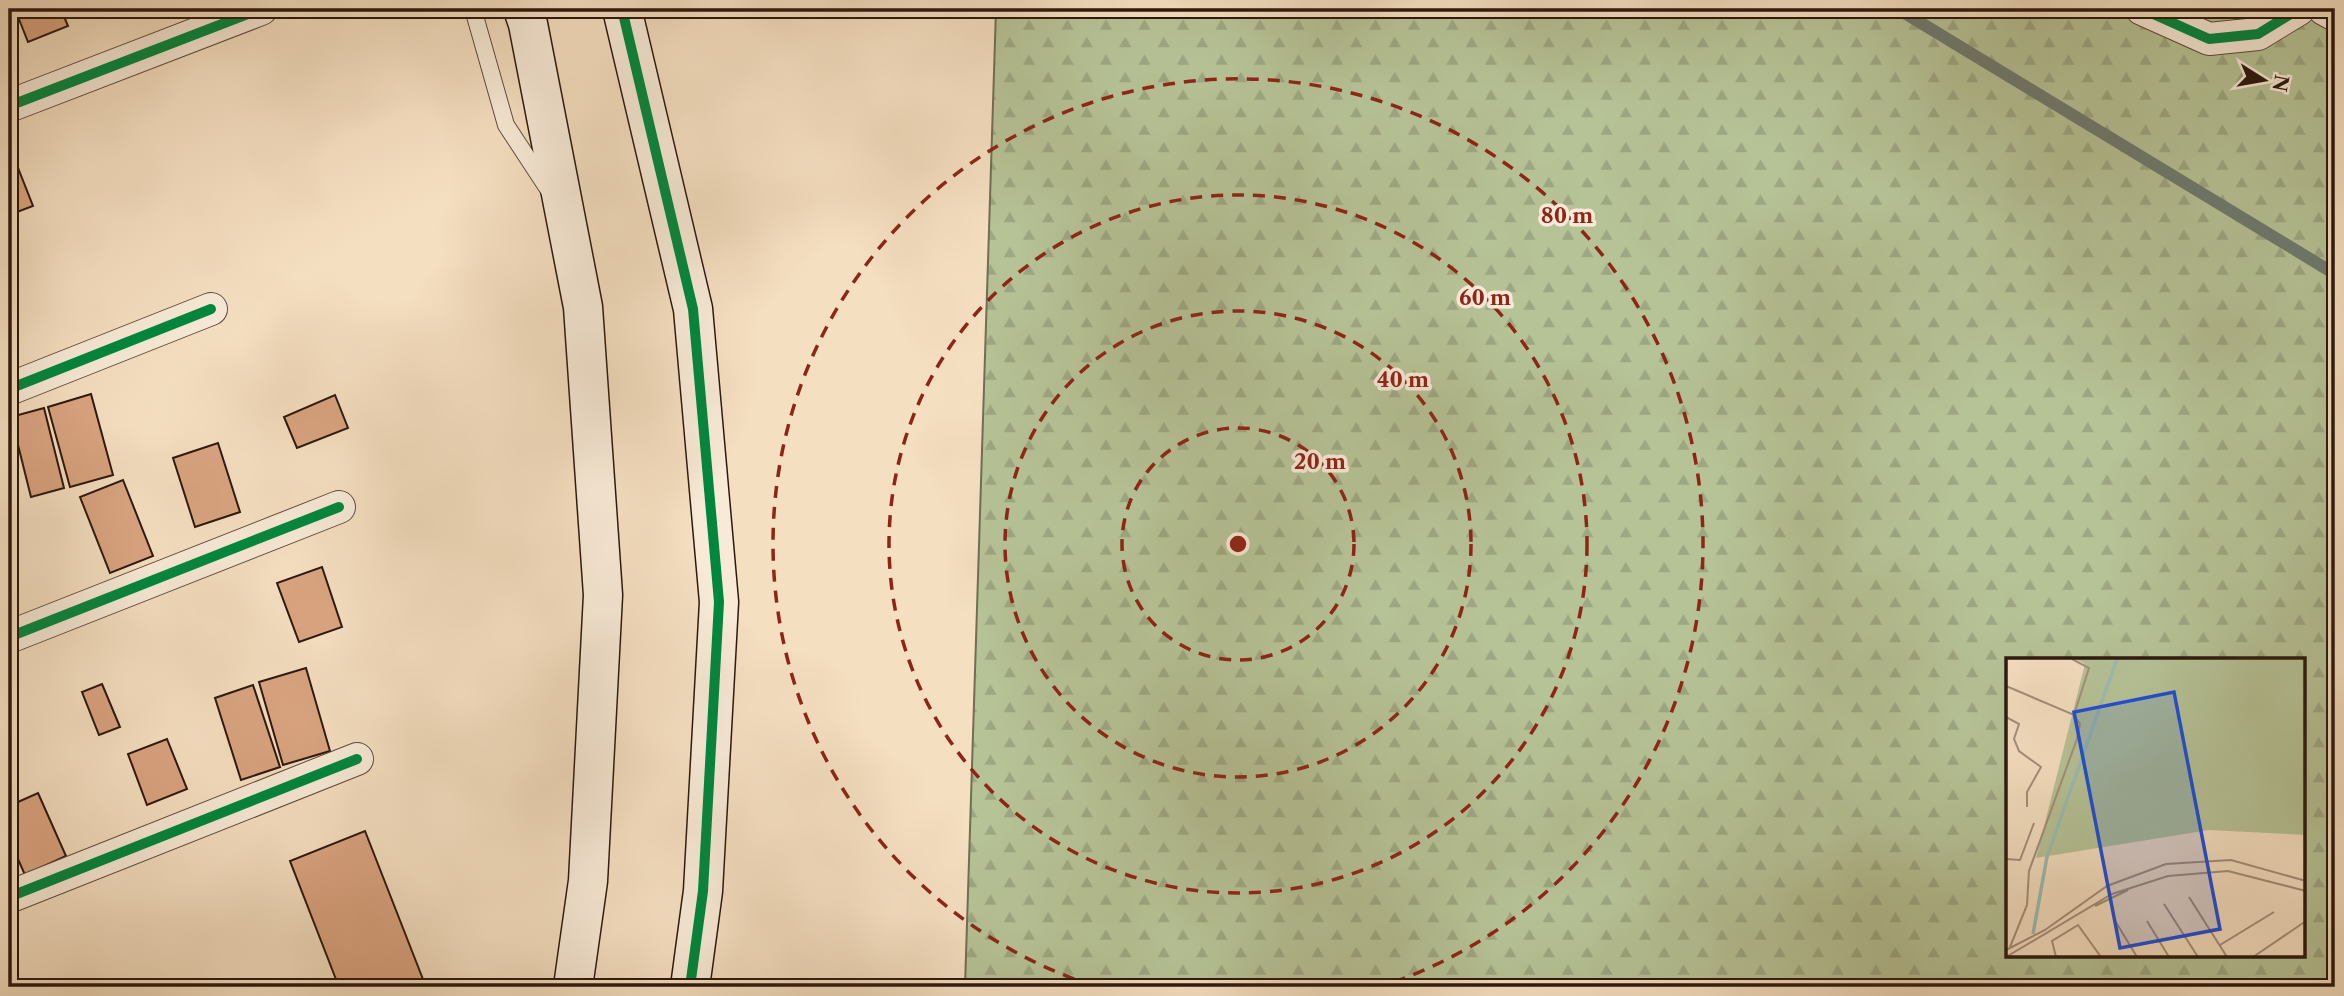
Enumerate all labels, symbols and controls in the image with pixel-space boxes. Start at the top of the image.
north arrow [2228,46,2298,116]
text: N [2267,73,2293,93]
text: 80 m [1541,203,1593,228]
text: 60 m [1459,285,1511,310]
text: 40 m [1377,367,1429,392]
text: 20 m [1294,449,1346,474]
centre of rings [1226,532,1250,556]
inset map [2006,658,2306,958]

